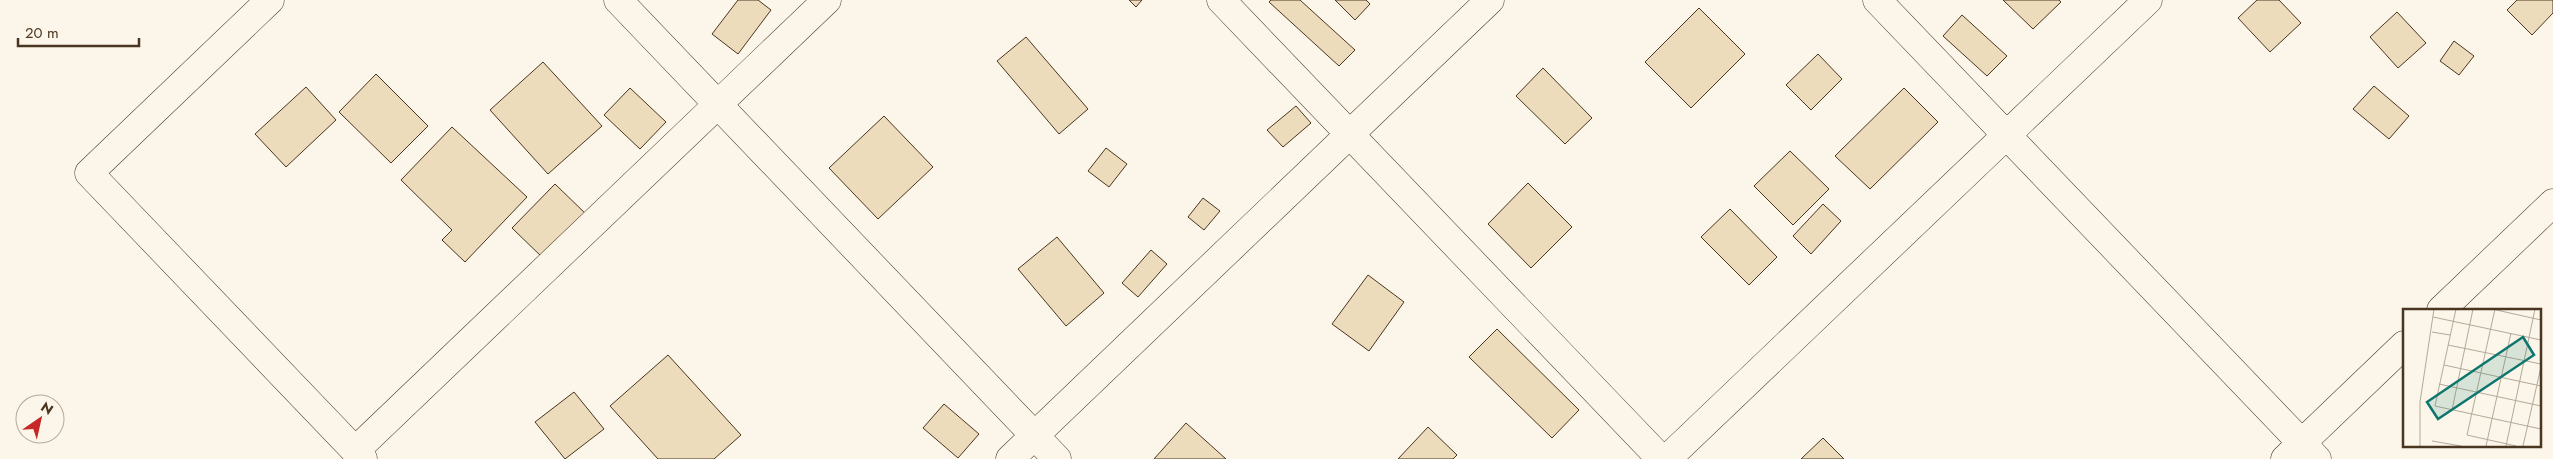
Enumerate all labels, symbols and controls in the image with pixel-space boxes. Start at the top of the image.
scale bar [18,15,139,47]
text: 20 m [25,22,59,44]
inset map [2403,309,2540,446]
north arrow [15,394,65,444]
text: N [37,397,57,420]

